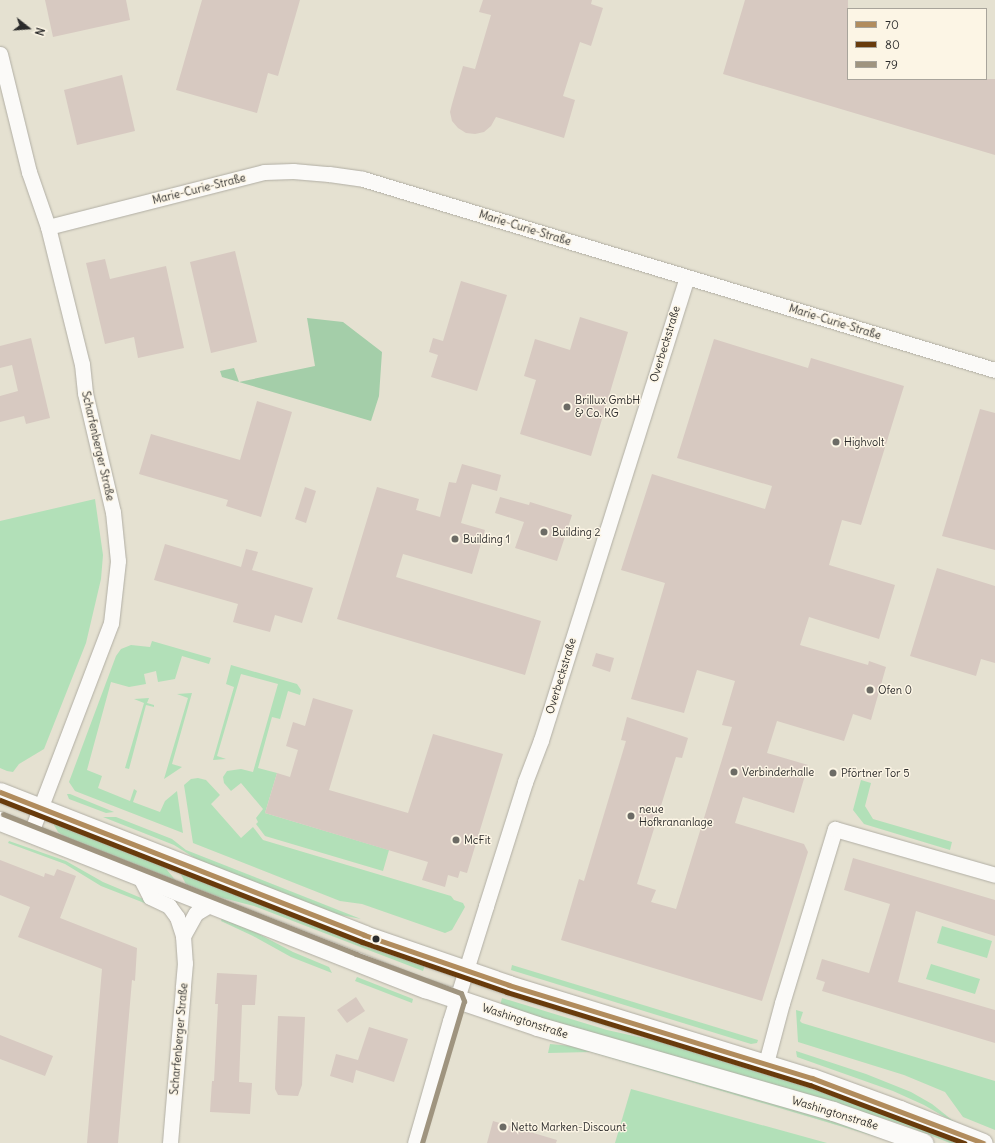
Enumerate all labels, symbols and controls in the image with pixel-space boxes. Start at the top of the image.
north arrow [8,8,48,48]
legend [847,8,987,80]
text: 70 [885,17,899,32]
text: N [32,26,47,37]
text: 80 [885,37,900,52]
text: 79 [885,57,898,72]
street label: Marie-Curie-Straße [151,171,247,207]
street label: Marie-Curie-Straße [477,208,573,248]
street label: Marie-Curie-Straße [787,302,883,342]
street label: Overbeckstraße [647,304,683,384]
street label: Scharfenberger Straße [79,390,117,502]
place label: Brillux GmbH & Co. KG [575,394,640,420]
marker: Brillux GmbH & Co. KG [562,402,572,412]
place label: Highvolt [844,435,884,449]
marker: Highvolt [831,437,841,447]
place label: Building 2 [552,525,601,539]
marker: Building 2 [539,527,549,537]
place label: Building 1 [463,532,510,546]
marker: Building 1 [450,534,460,544]
street label: Overbeckstraße [543,636,579,716]
place label: Ofen 0 [878,683,912,697]
marker: Ofen 0 [865,685,875,695]
place label: Verbinderhalle [742,765,814,779]
place label: Pförtner Tor 5 [841,766,910,780]
marker: Verbinderhalle [729,767,739,777]
marker: Pförtner Tor 5 [828,768,838,778]
place label: neue Hofkrananlage [639,803,713,829]
marker: neue Hofkrananlage [626,811,636,821]
place label: McFit [464,833,491,847]
marker: McFit [451,835,461,845]
unlabelled marker [371,934,381,944]
street label: Scharfenberger Straße [168,983,190,1095]
street label: Washingtonstraße [480,1001,570,1041]
street label: Washingtonstraße [790,1094,880,1132]
place label: Netto Marken-Discount [511,1120,626,1134]
marker: Netto Marken-Discount [498,1122,508,1132]

